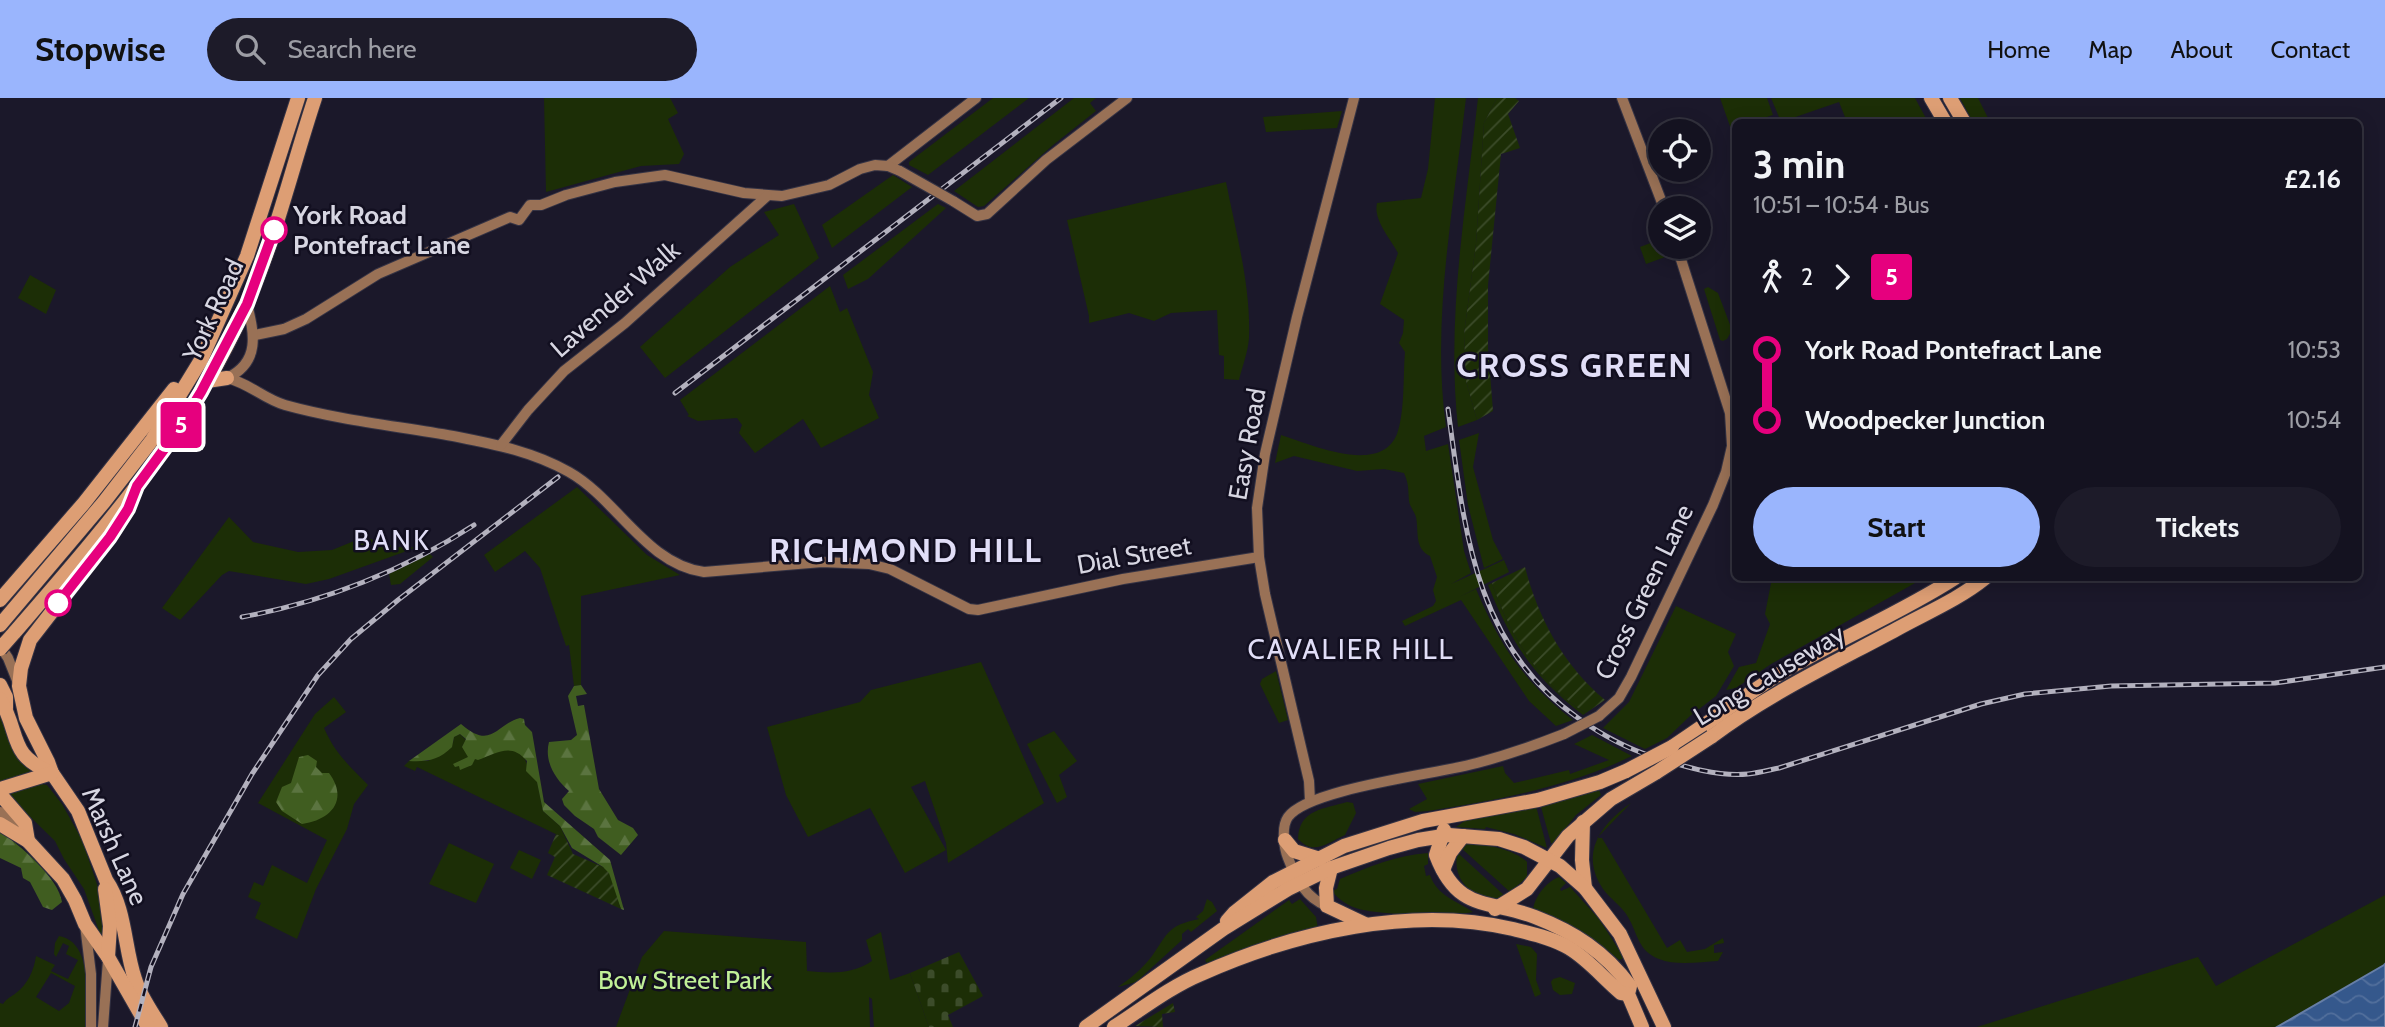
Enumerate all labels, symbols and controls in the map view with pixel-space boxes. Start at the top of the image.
search box [207,18,697,81]
text: Stopwise [35,29,165,69]
icon: search [231,30,269,68]
text: Search here [287,33,417,65]
text: Home [1987,35,2050,64]
text: Map [2088,35,2133,64]
text: About [2171,35,2233,64]
text: Contact [2271,35,2350,64]
map controls [1648,119,1711,259]
button: locate [1648,119,1711,182]
text: 3 min [1753,141,1845,188]
text: £2.16 [2284,163,2341,195]
text: 10:51 – 10:54 · Bus [1753,191,1929,219]
button: layers [1648,196,1711,259]
place label: York Road Pontefract Lane [292,199,470,261]
marker: York Road Pontefract Lane [261,217,287,243]
street label: Lavender Walk [544,234,687,364]
street label: York Road [175,254,251,367]
icon: walk [1753,258,1791,296]
icon: forward [1823,258,1861,296]
text: 5 [1885,262,1898,291]
text: 2 [1801,263,1813,291]
text: York Road Pontefract Lane [1805,334,2102,366]
text: 10:53 [2288,336,2341,364]
district label: CROSS GREEN [1457,345,1693,385]
street label: Easy Road [1221,386,1273,502]
line badge: 5 [158,402,204,448]
text: Woodpecker Junction [1805,404,2045,436]
text: 10:54 [2287,406,2341,434]
text: 5 [175,410,187,439]
button: Start [1753,487,2040,567]
button: Tickets [2054,487,2341,567]
street label: Cross Green Lane [1588,499,1700,685]
district label: BANK [353,523,431,557]
street label: Dial Street [1074,529,1194,581]
district label: RICHMOND HILL [769,530,1043,570]
unlabelled marker [45,590,71,616]
street label: Long Causeway [1688,617,1850,733]
district label: CAVALIER HILL [1248,632,1454,666]
street label: Marsh Lane [75,782,155,910]
park label: Bow Street Park [598,964,772,996]

